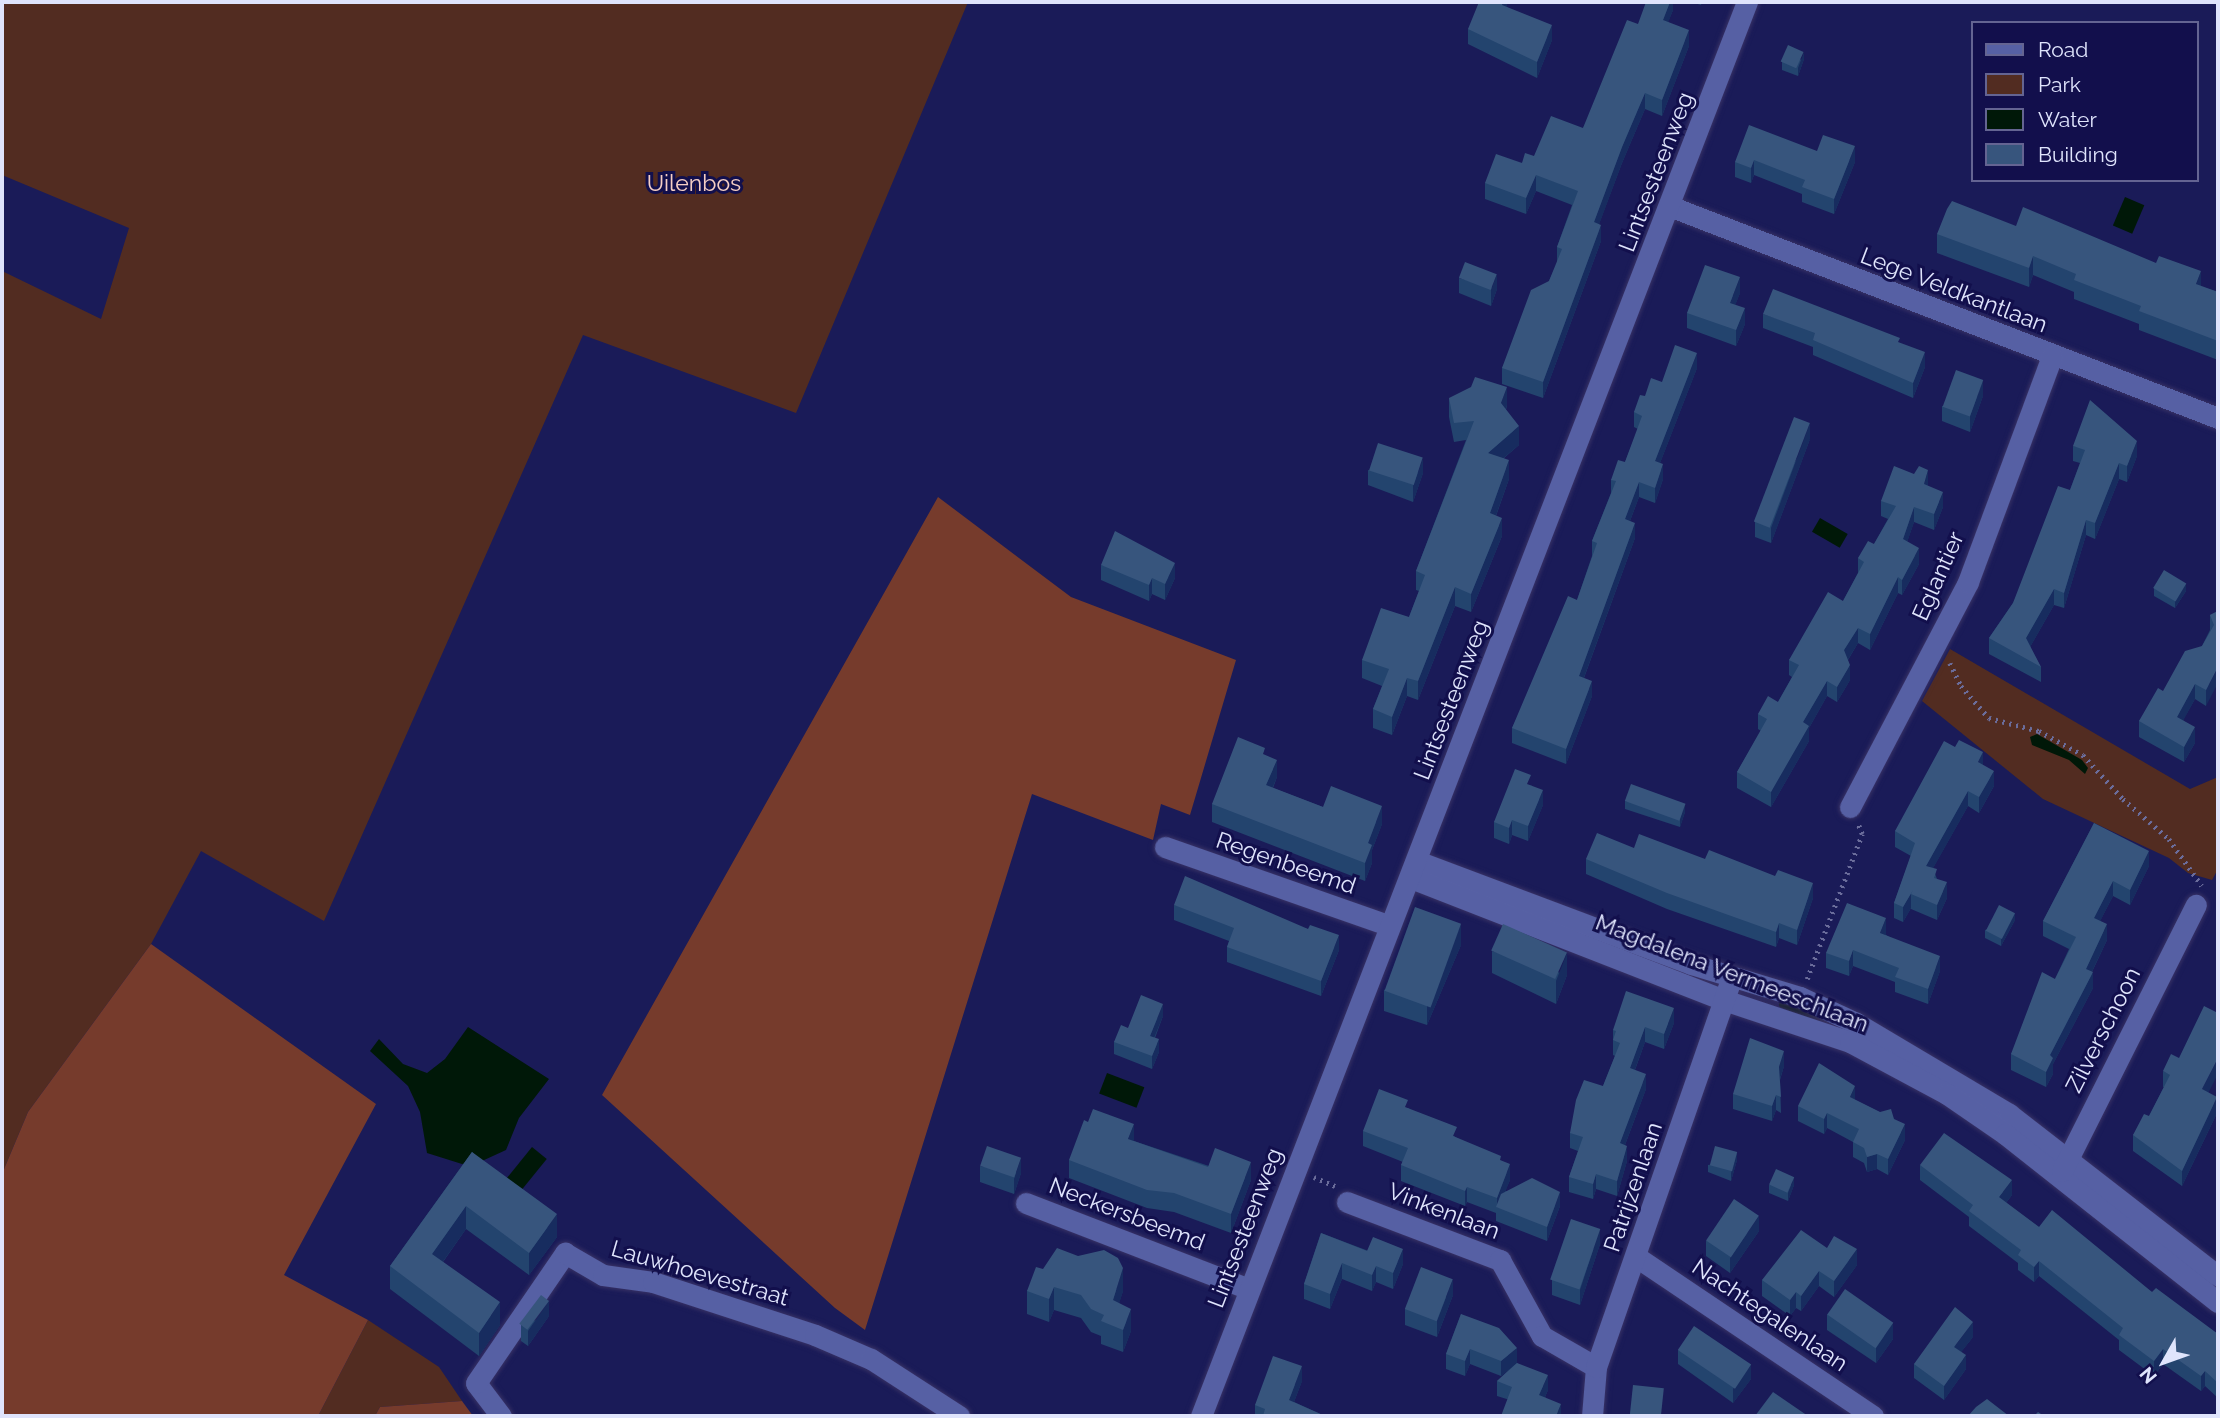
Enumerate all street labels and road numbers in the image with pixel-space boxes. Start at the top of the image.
street label: Lintsesteenweg [1613,88,1699,256]
street label: Lege Veldkantlaan [1856,241,2052,339]
street label: Eglantier [1906,527,1970,625]
street label: Lintsesteenweg [1408,616,1494,784]
street label: Regenbeemd [1213,826,1359,900]
street label: Magdalena Vermeeschlaan [1591,908,1873,1038]
street label: Zilverschoon [2060,963,2146,1097]
street label: Patrijzenlaan [1598,1119,1668,1255]
street label: Lintsesteenweg [1202,1144,1288,1312]
street label: Neckersbeemd [1045,1172,1209,1256]
street label: Vinkenlaan [1384,1177,1504,1245]
street label: Lauwhoevestraat [608,1234,792,1312]
street label: Nachtegalenlaan [1687,1253,1853,1377]

